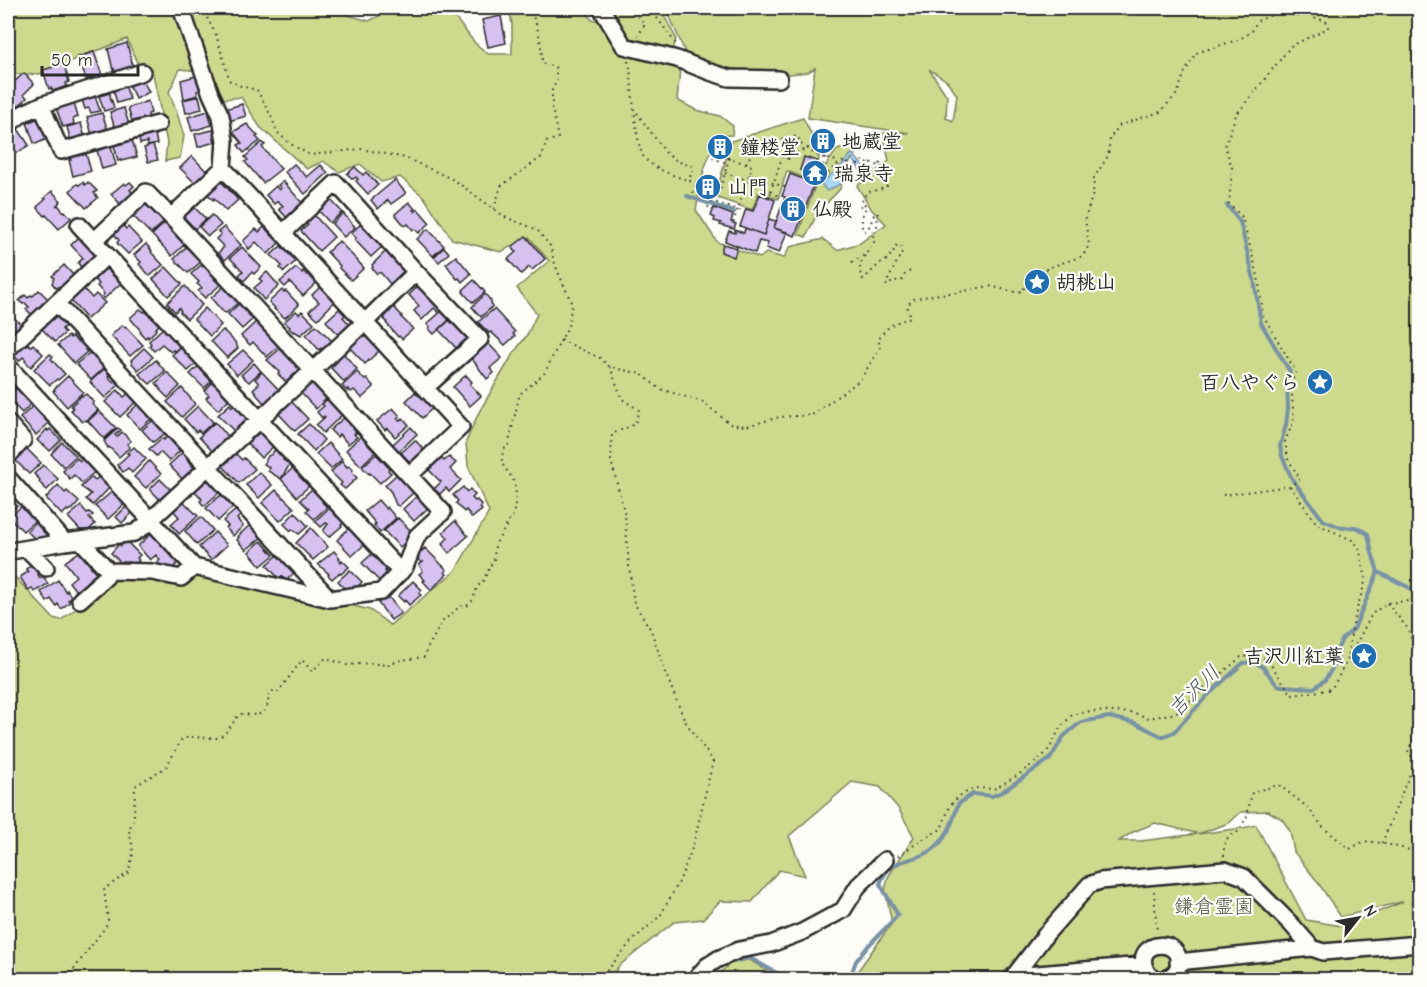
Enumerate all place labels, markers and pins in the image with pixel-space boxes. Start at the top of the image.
building icon: 地蔵堂 [808,126,838,156]
place label: 地蔵堂 [842,130,902,153]
building icon: 鐘楼堂 [705,132,735,162]
place label: 鐘楼堂 [740,136,800,159]
temple icon: 瑞泉寺 [800,158,830,188]
place label: 瑞泉寺 [834,162,894,185]
building icon: 山門 [693,172,723,202]
place label: 山門 [728,176,768,199]
building icon: 仏殿 [778,194,808,224]
place label: 仏殿 [812,198,852,221]
place icon: 胡桃山 [1022,267,1052,297]
place label: 胡桃山 [1056,271,1116,294]
place icon: 百八やぐら [1305,367,1335,397]
place label: 百八やぐら [1200,371,1300,394]
place icon: 吉沢川紅葉 [1349,641,1379,671]
place label: 吉沢川紅葉 [1244,645,1344,668]

